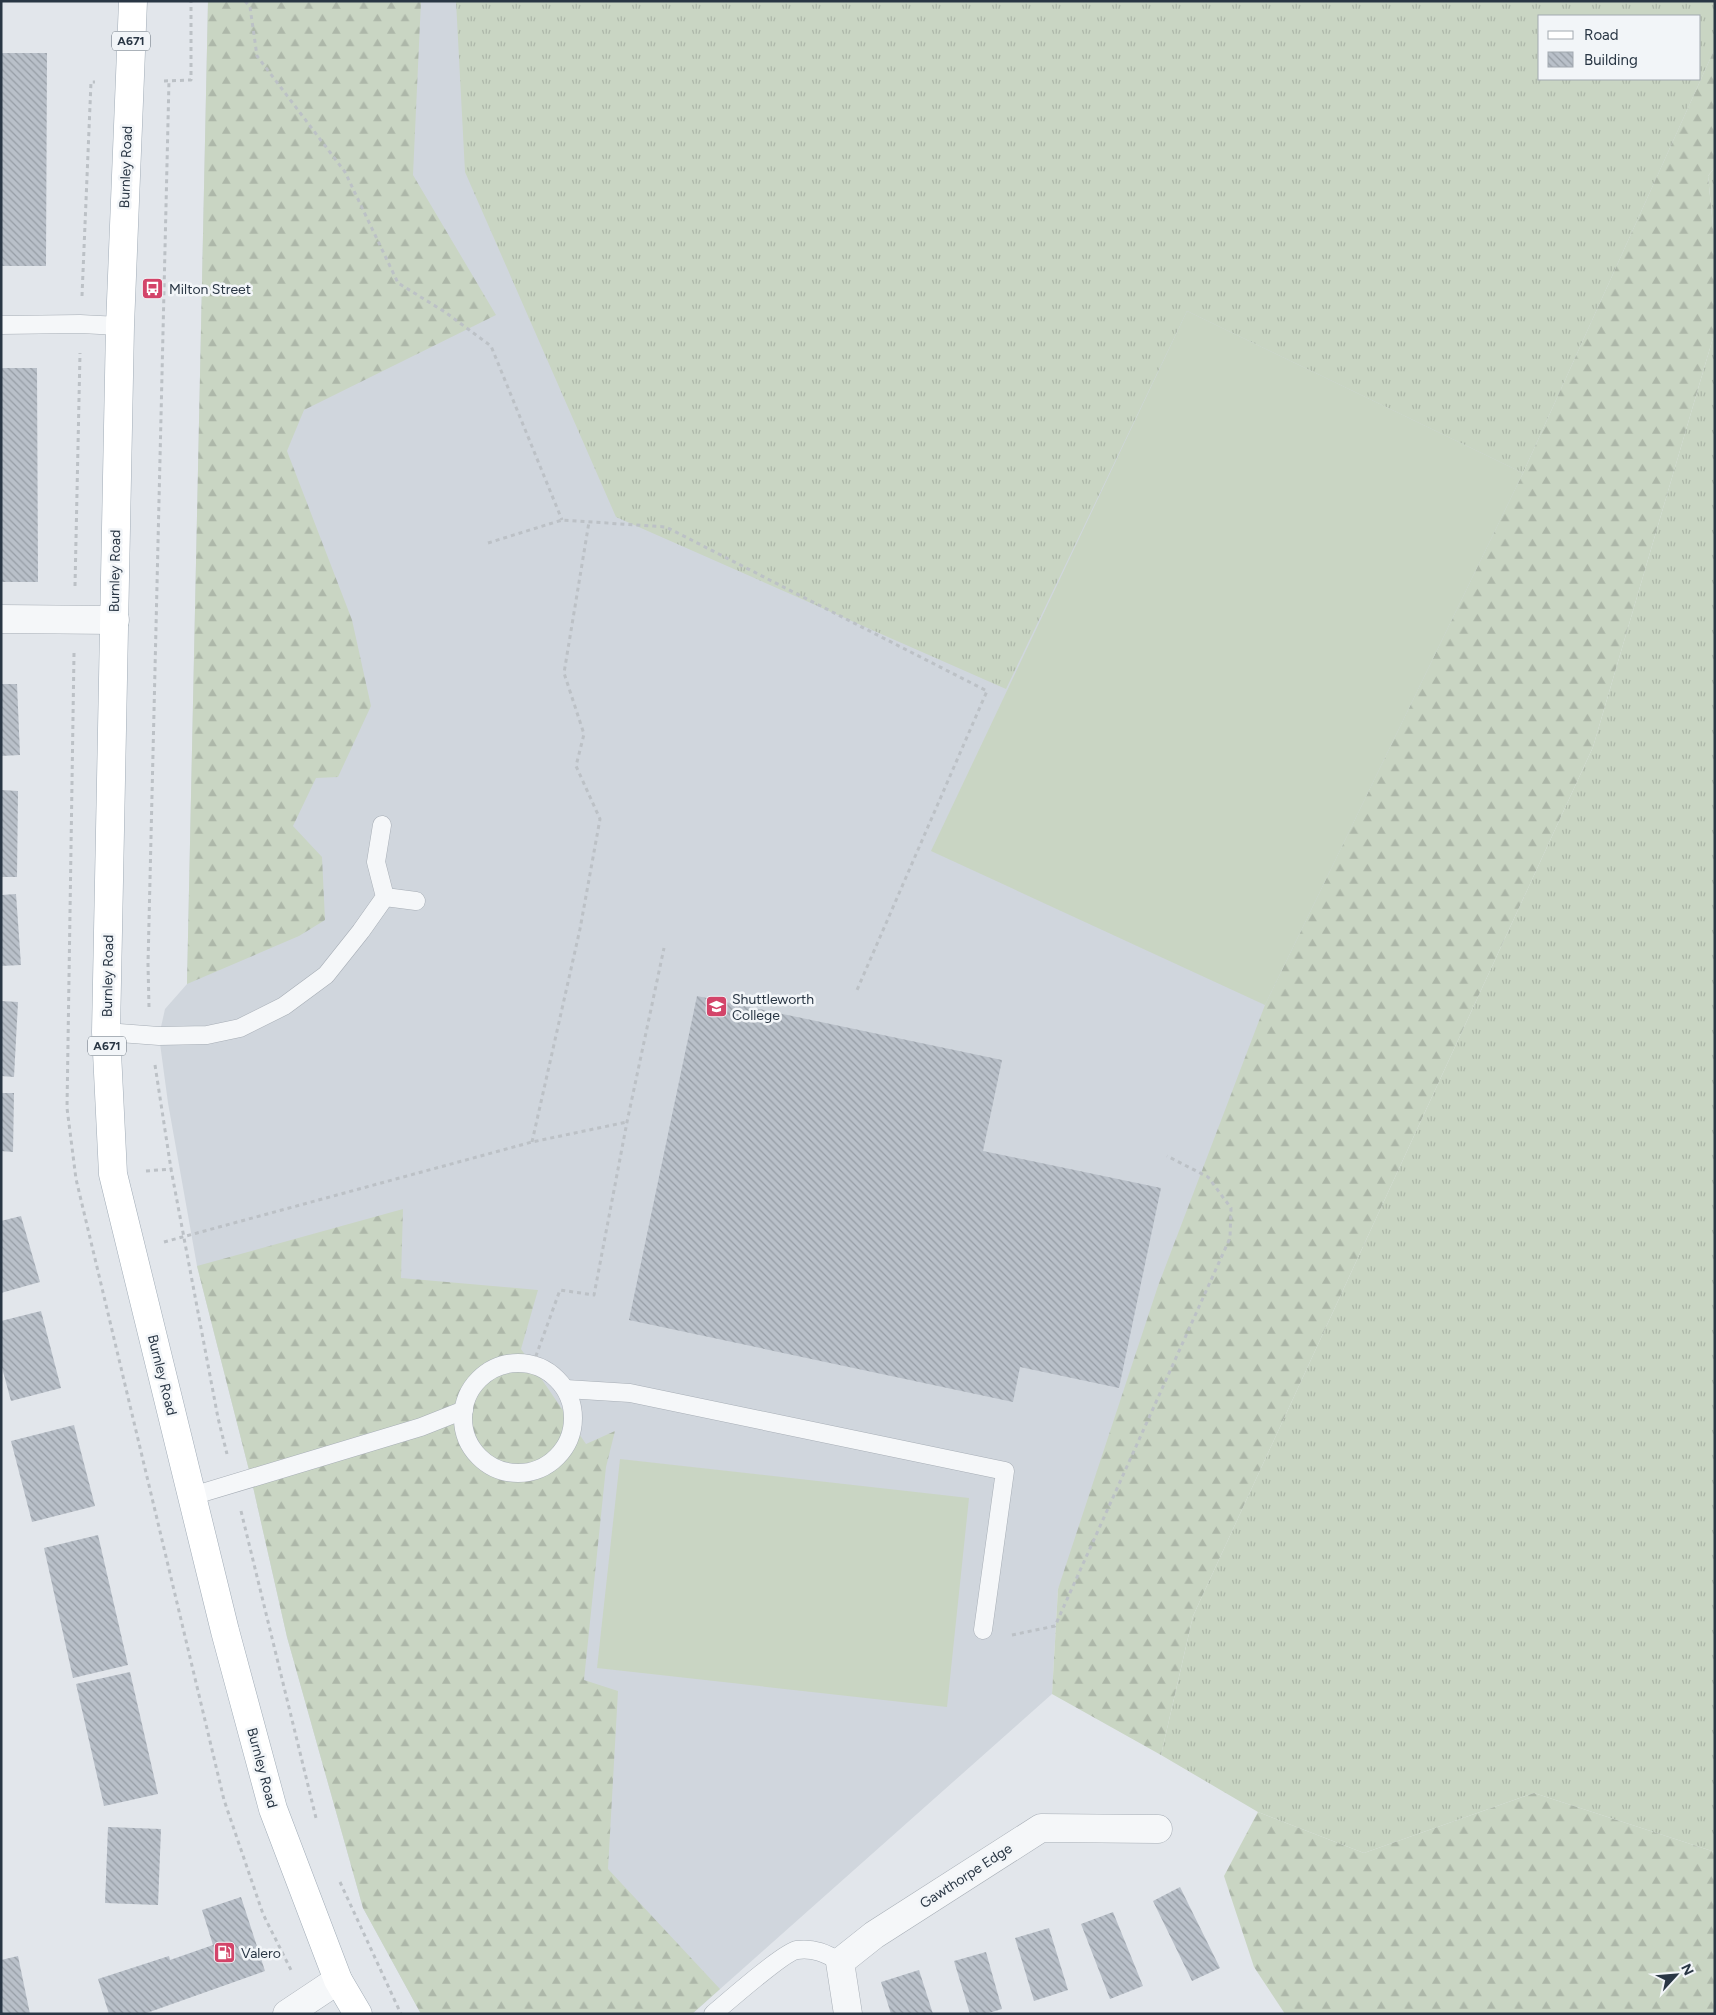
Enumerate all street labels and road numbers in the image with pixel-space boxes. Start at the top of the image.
road number: A671 [112,31,150,50]
street label: Burnley Road [116,125,136,209]
street label: Burnley Road [106,530,124,612]
street label: Burnley Road [99,935,117,1017]
road number: A671 [88,1036,126,1056]
street label: Burnley Road [144,1333,180,1417]
street label: Burnley Road [243,1726,281,1810]
street label: Gawthorpe Edge [917,1840,1016,1912]

